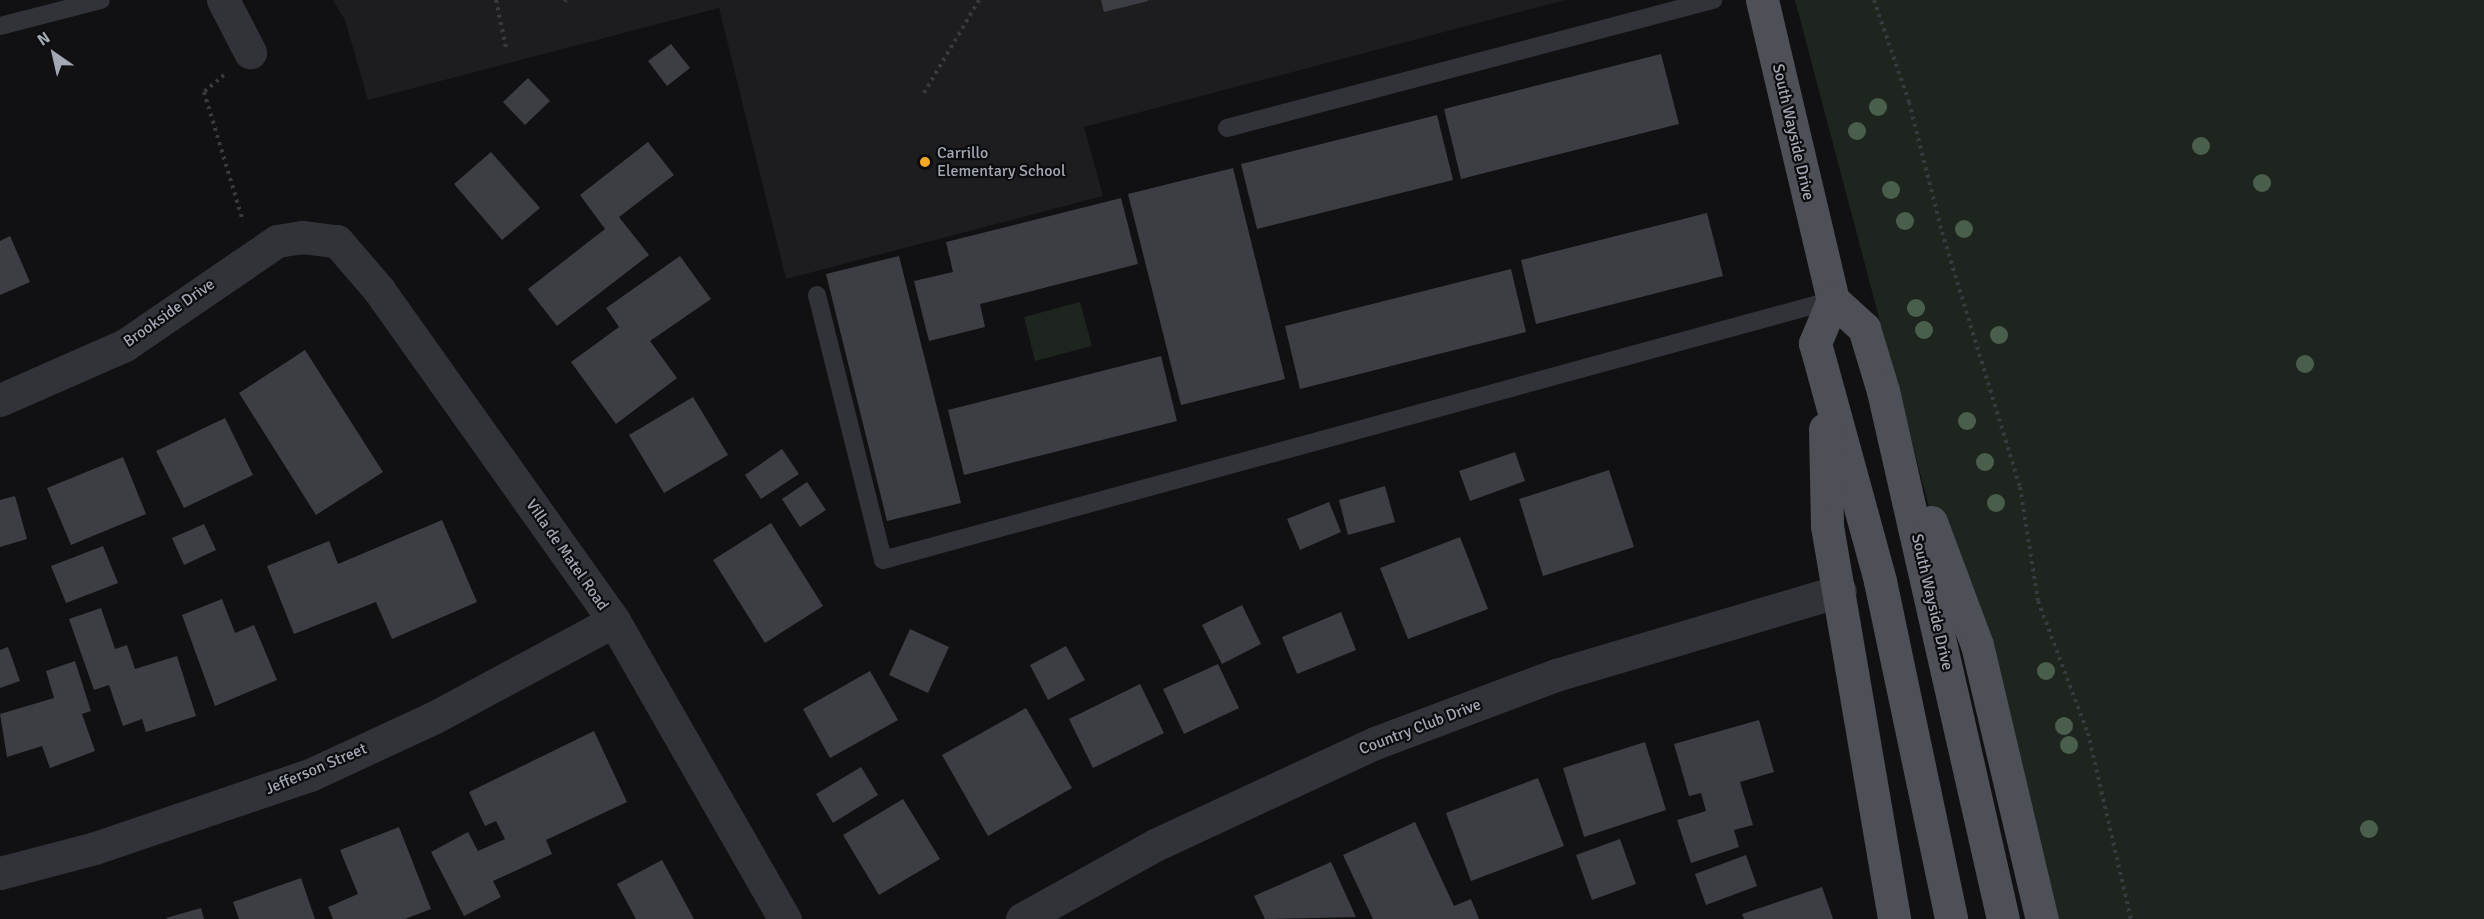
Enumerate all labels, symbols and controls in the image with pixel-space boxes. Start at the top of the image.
north arrow [24,24,84,84]
text: N [34,28,54,50]
street label: South Wayside Drive [1768,62,1818,202]
place label: Carrillo Elementary School [937,143,1066,181]
marker: Carrillo Elementary School [918,155,932,169]
street label: Brookside Drive [120,274,218,352]
street label: Villa de Matel Road [522,496,612,614]
street label: South Wayside Drive [1907,532,1957,672]
street label: Country Club Drive [1356,695,1484,759]
street label: Jefferson Street [262,739,370,799]

